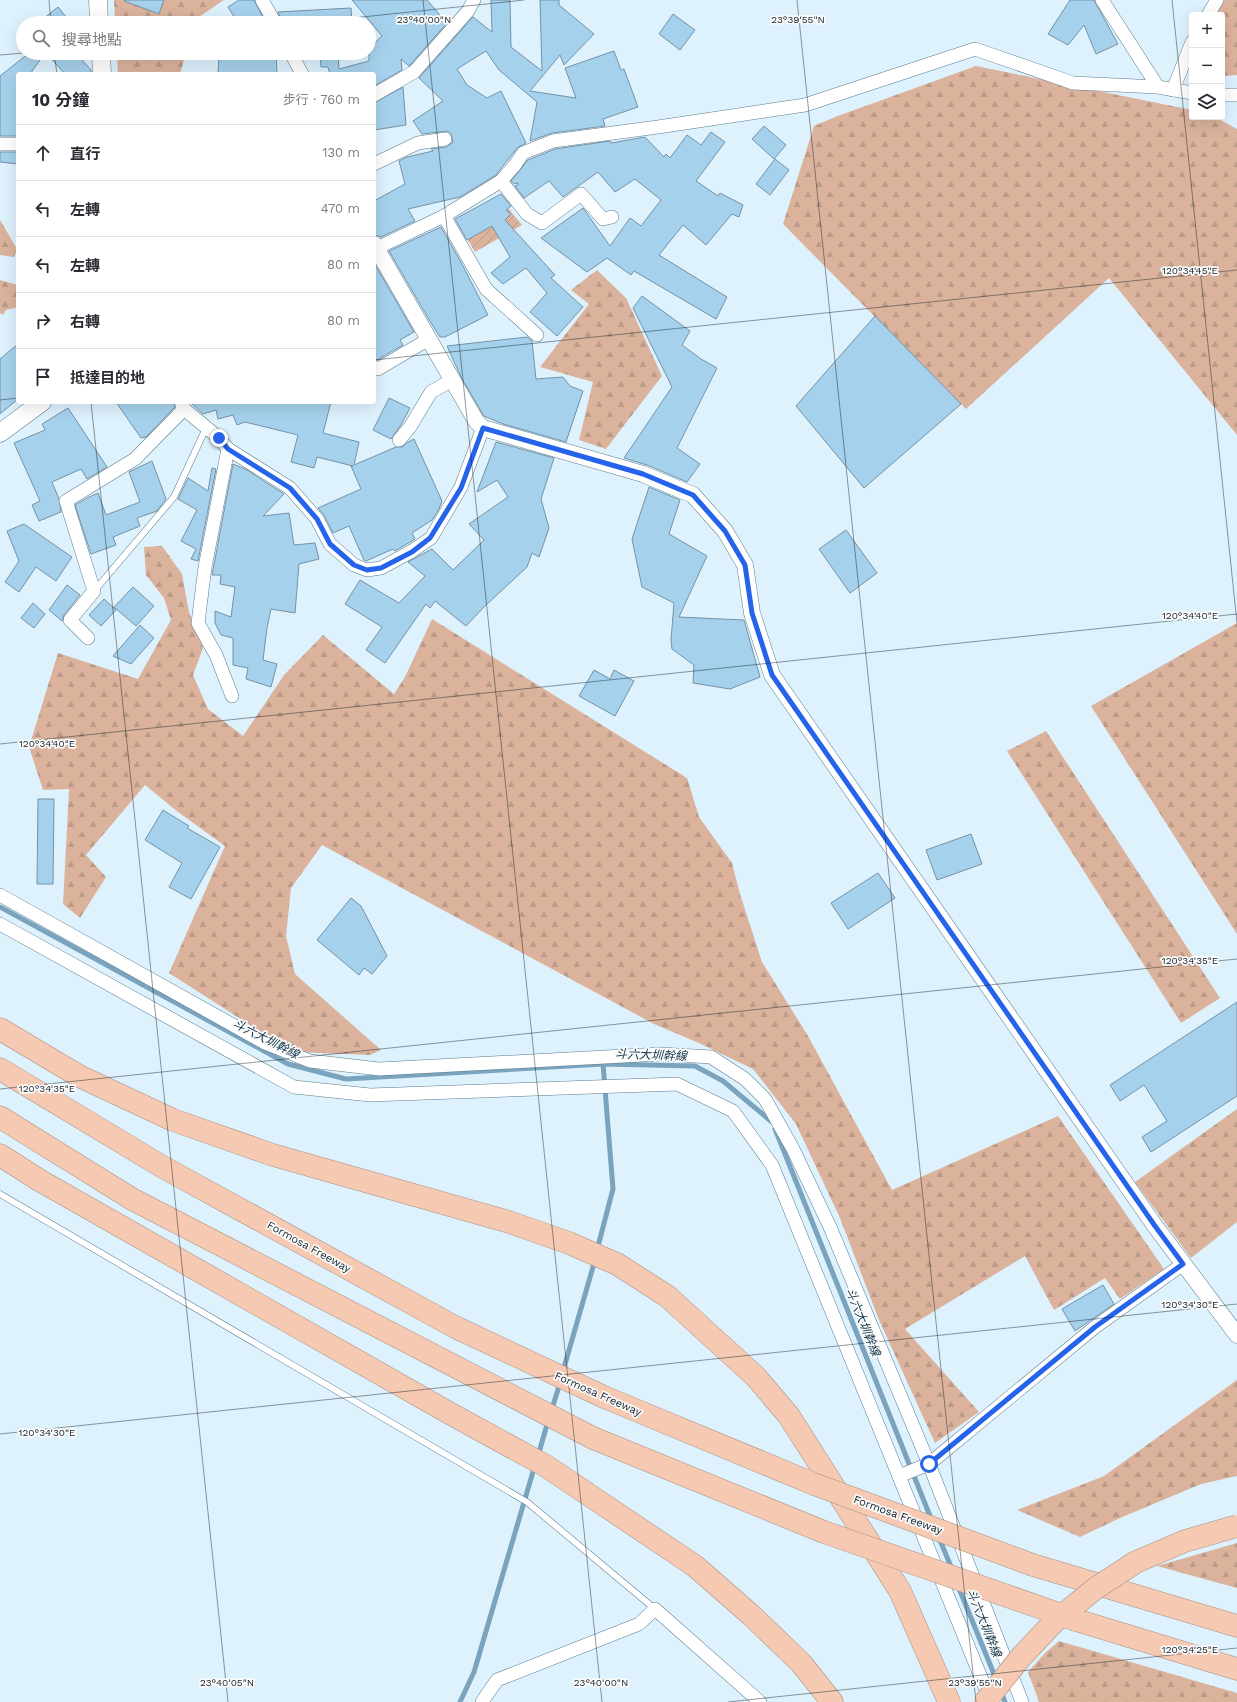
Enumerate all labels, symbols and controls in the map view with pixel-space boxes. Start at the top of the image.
map controls [1189,12,1225,120]
button: + [1189,12,1225,48]
text: 23°40'00"N [397,14,451,25]
text: 23°39'55"N [771,14,825,25]
search box [16,16,376,60]
icon: search [30,27,52,49]
text: 搜尋地點 [62,31,122,49]
button: − [1189,48,1225,84]
button: layers [1189,84,1225,120]
text: 10 分鐘 [32,90,89,110]
text: 步行 · 760 m [283,92,360,107]
icon: ahead [32,142,54,164]
text: 直行 [70,145,100,163]
text: 130 m [322,145,360,160]
icon: left [32,198,54,220]
text: 左轉 [70,201,100,219]
text: 470 m [321,201,360,216]
icon: left [32,254,54,276]
text: 左轉 [70,257,100,275]
text: 80 m [327,257,360,272]
text: 120°34'45"E [1162,265,1218,276]
icon: right [32,310,54,332]
text: 右轉 [70,313,100,331]
text: 80 m [327,313,360,328]
icon: arrive [32,366,54,388]
text: 抵達目的地 [70,369,145,387]
route end [210,429,228,447]
text: 120°34'40"E [1162,610,1218,621]
text: 120°34'40"E [19,738,75,749]
text: 120°34'35"E [1162,955,1218,966]
water label: 斗六大圳幹線 [231,1016,303,1062]
water label: 斗六大圳幹線 [615,1047,689,1063]
text: 120°34'35"E [19,1083,75,1094]
street label: Formosa Freeway [265,1219,353,1276]
water label: 斗六大圳幹線 [843,1286,884,1360]
text: 120°34'30"E [1162,1299,1218,1310]
street label: Formosa Freeway [553,1369,644,1419]
text: 120°34'30"E [19,1427,75,1438]
route start [920,1455,938,1473]
street label: Formosa Freeway [852,1493,944,1537]
water label: 斗六大圳幹線 [964,1587,1005,1661]
text: 120°34'25"E [1162,1644,1218,1655]
text: 23°40'05"N [200,1677,254,1688]
text: 23°40'00"N [574,1677,628,1688]
text: 23°39'55"N [948,1677,1002,1688]

